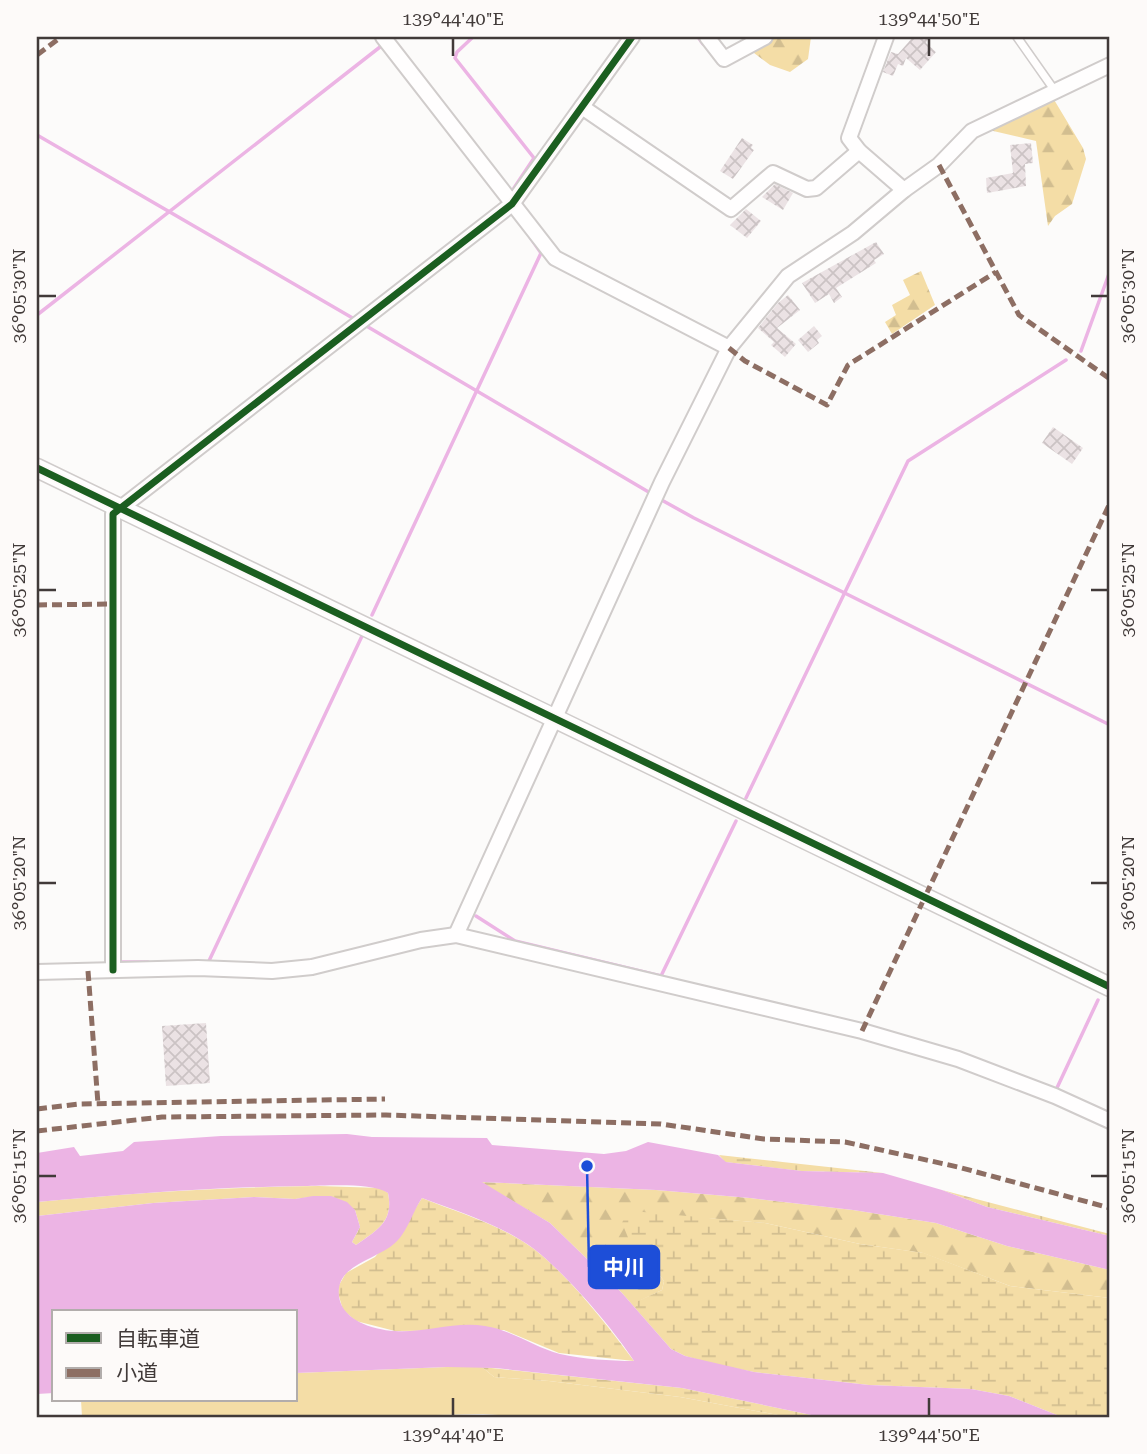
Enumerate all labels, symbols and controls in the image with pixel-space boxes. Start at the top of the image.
text: 139°44'40"E [402,8,504,29]
text: 139°44'50"E [878,8,980,29]
text: 36°05'30"N [8,249,29,343]
text: 36°05'30"N [1117,249,1138,343]
text: 36°05'25"N [8,543,29,637]
text: 36°05'25"N [1117,543,1138,637]
text: 36°05'20"N [8,836,29,930]
text: 36°05'20"N [1117,836,1138,930]
text: 36°05'15"N [8,1129,29,1223]
text: 36°05'15"N [1117,1129,1138,1223]
callout: 中川 [589,1246,659,1288]
text: 中川 [603,1256,645,1280]
legend [52,1310,298,1402]
text: 自転車道 [116,1327,200,1351]
text: 小道 [116,1361,158,1385]
text: 139°44'40"E [402,1424,504,1445]
text: 139°44'50"E [878,1424,980,1445]

